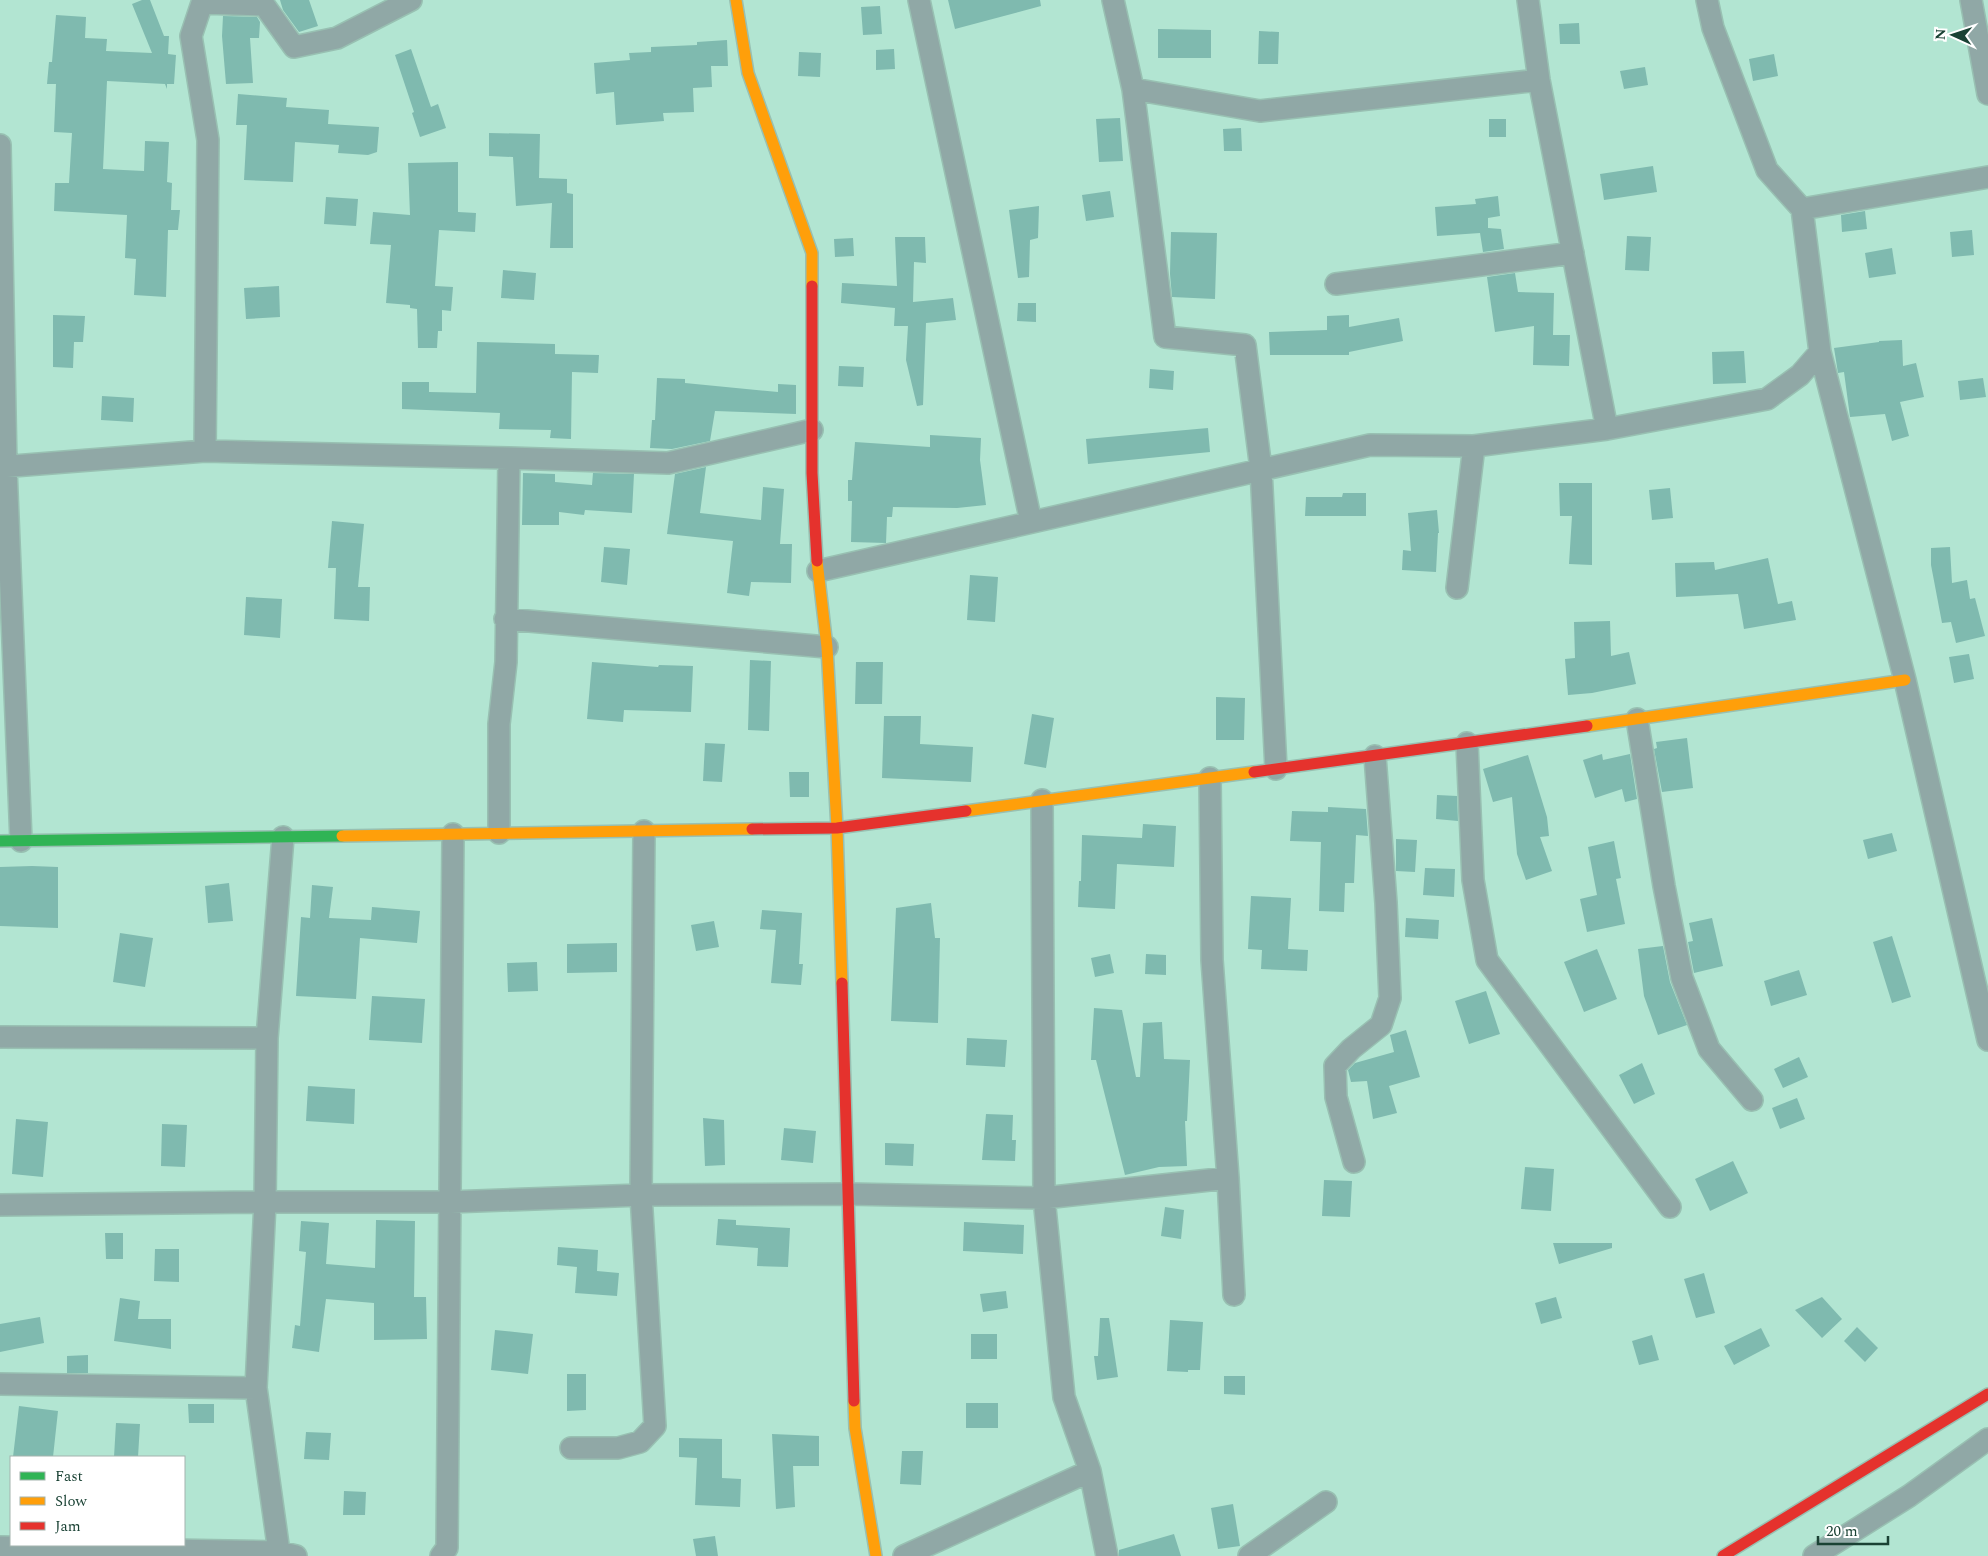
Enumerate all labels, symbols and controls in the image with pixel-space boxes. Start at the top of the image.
north arrow [1928,10,1978,60]
text: N [1930,28,1951,41]
legend [10,1456,185,1546]
text: Fast [55,1465,83,1488]
text: Slow [55,1490,87,1513]
scale bar [1818,1514,1888,1546]
text: Jam [55,1515,81,1538]
text: 20 m [1826,1520,1858,1543]

